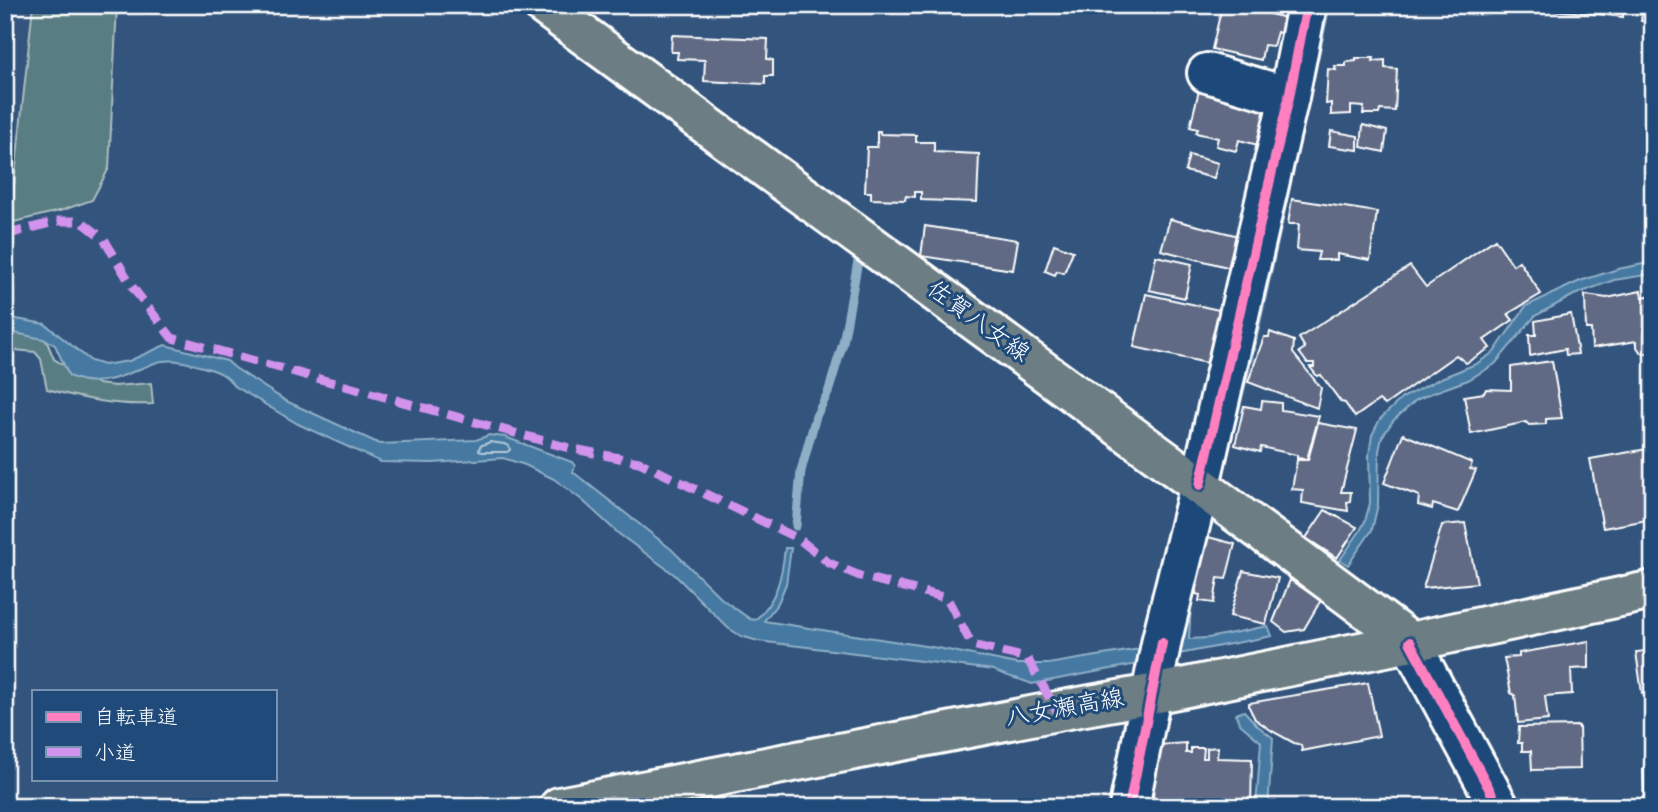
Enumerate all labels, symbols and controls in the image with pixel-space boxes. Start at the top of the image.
street label: 佐賀八女線 [918,274,1036,372]
street label: 八女瀬高線 [1003,683,1127,737]
legend [32,690,276,780]
text: 自転車道 [94,705,178,735]
text: 小道 [94,741,136,771]

